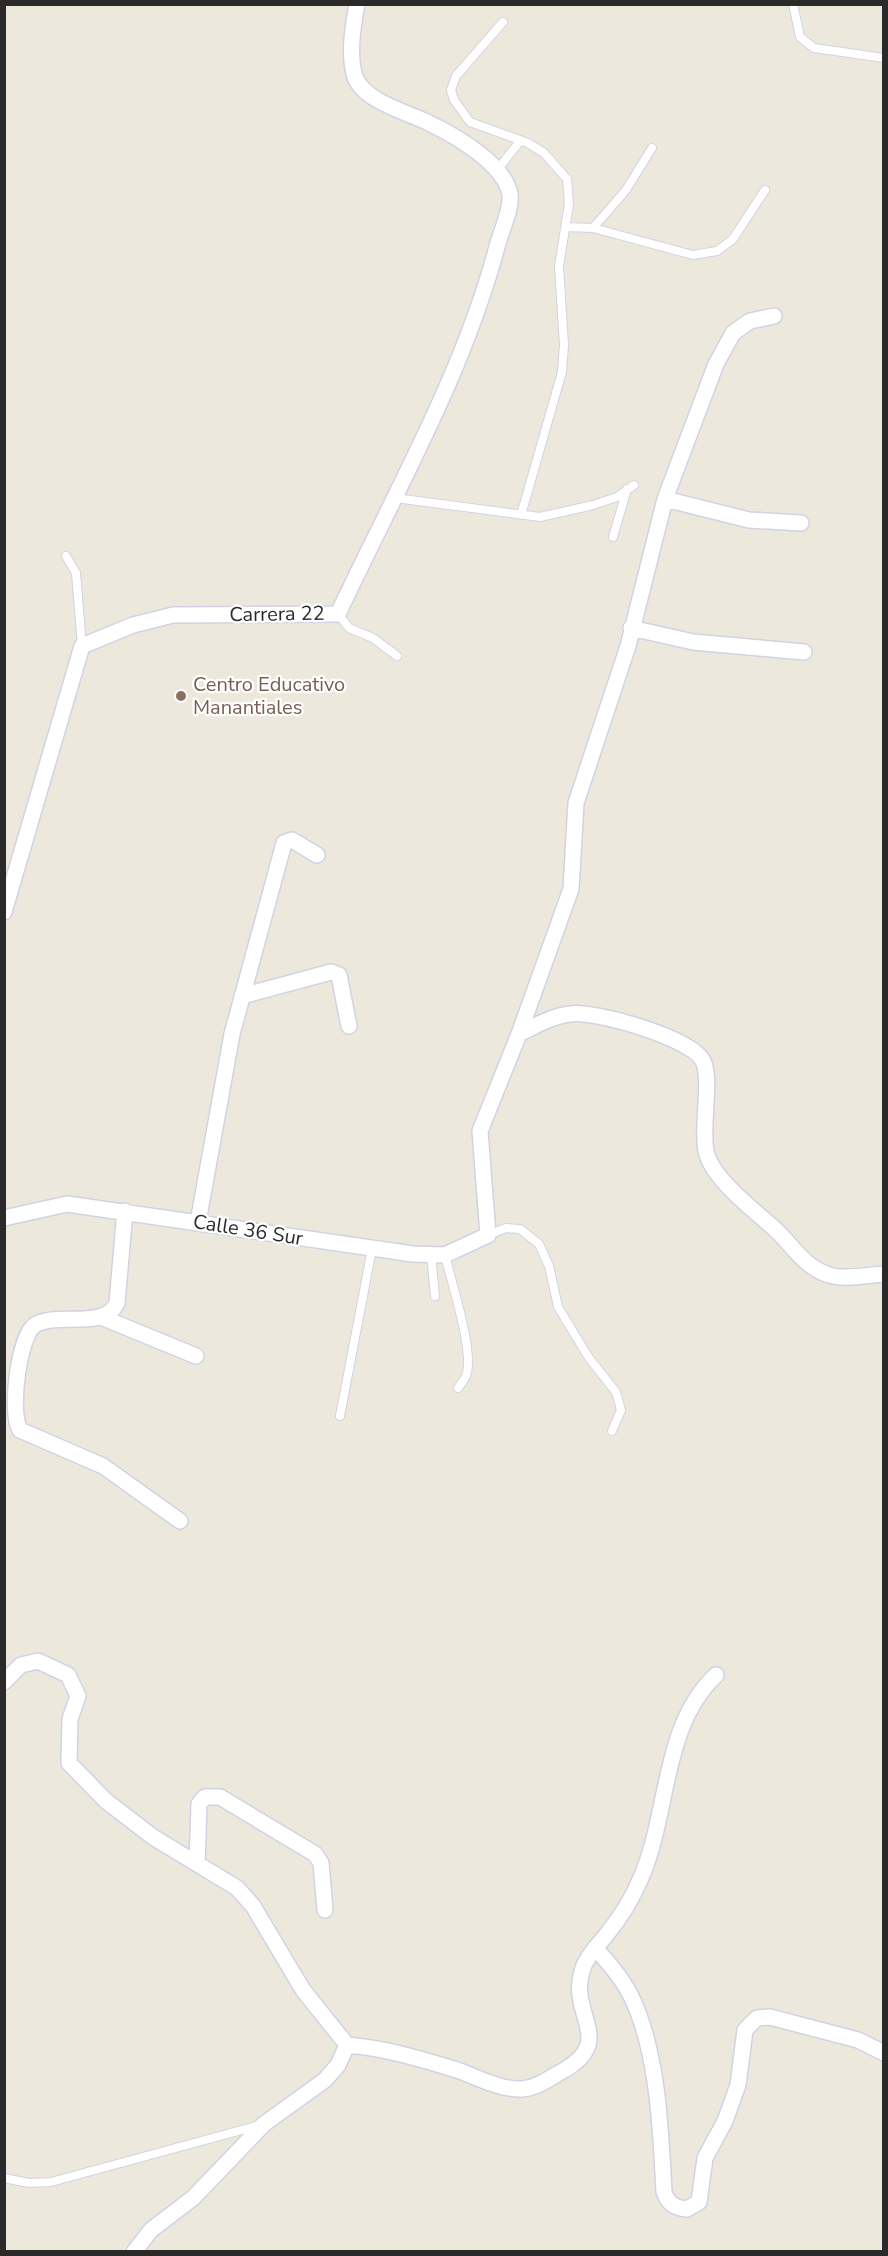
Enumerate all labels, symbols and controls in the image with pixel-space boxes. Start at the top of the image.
street label: Carrera 22 [229,600,325,628]
place label: Centro Educativo Manantiales [193,671,345,721]
marker: Centro Educativo Manantiales [174,689,188,703]
street label: Calle 36 Sur [191,1208,305,1252]

